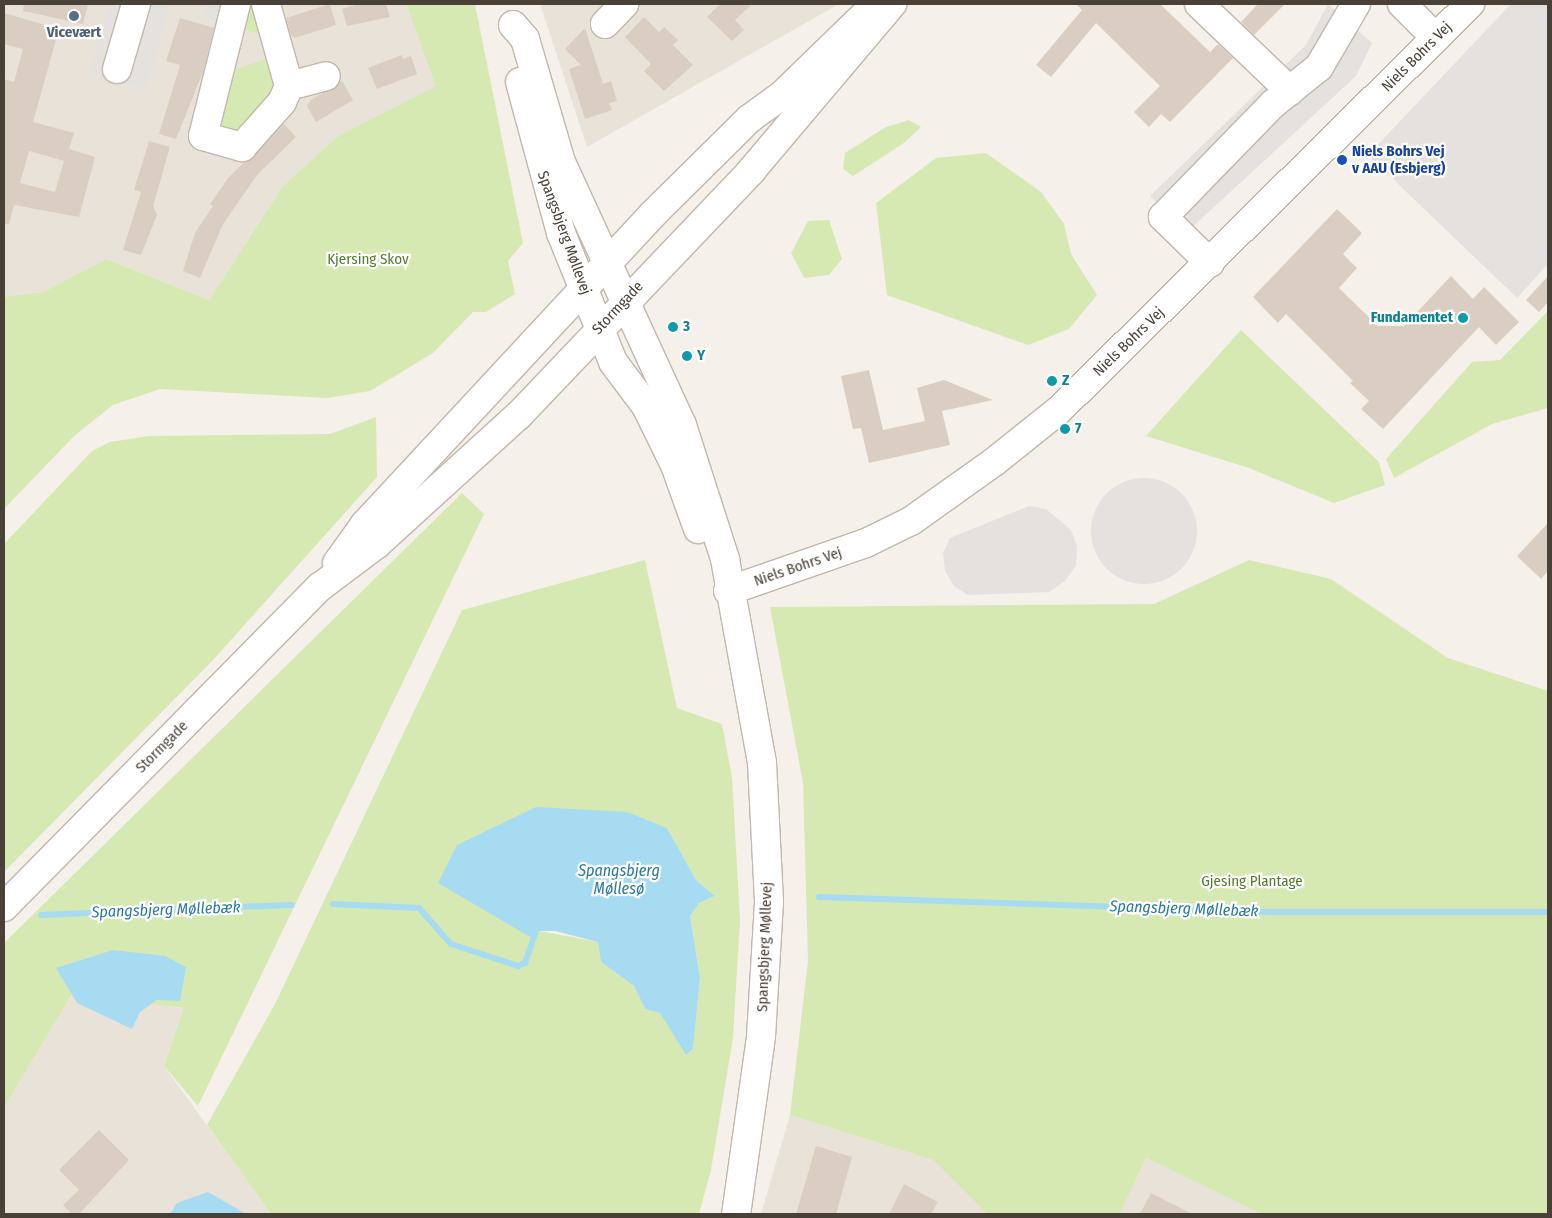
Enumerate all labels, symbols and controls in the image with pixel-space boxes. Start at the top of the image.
marker: Vicevært [68,10,80,22]
street label: Niels Bohrs Vej [1378,18,1456,96]
place label: Vicevært [47,24,101,42]
place label: Niels Bohrs Vej v AAU (Esbjerg) [1352,142,1445,177]
marker: Niels Bohrs Vej v AAU (Esbjerg) [1336,154,1348,166]
street label: Spangsbjerg Møllevej [533,169,595,297]
park label: Kjersing Skov [327,251,409,269]
street label: Stormgade [589,278,647,338]
street label: Niels Bohrs Vej [1090,304,1168,380]
place label: Fundamentet [1371,309,1453,327]
marker: Fundamentet [1457,312,1469,324]
place label: 3 [683,318,690,336]
marker: 3 [667,321,679,333]
place label: Y [697,347,705,365]
marker: Y [681,350,693,362]
place label: Z [1062,372,1069,390]
marker: Z [1046,375,1058,387]
place label: 7 [1075,420,1081,438]
marker: 7 [1059,423,1071,435]
street label: Niels Bohrs Vej [752,544,844,590]
street label: Stormgade [132,717,192,777]
water label: Spangsbjerg Møllesø [578,861,660,899]
park label: Gjesing Plantage [1201,873,1303,891]
street label: Spangsbjerg Møllevej [754,882,776,1012]
water label: Spangsbjerg Møllebæk [1109,897,1259,921]
water label: Spangsbjerg Møllebæk [91,898,241,922]

